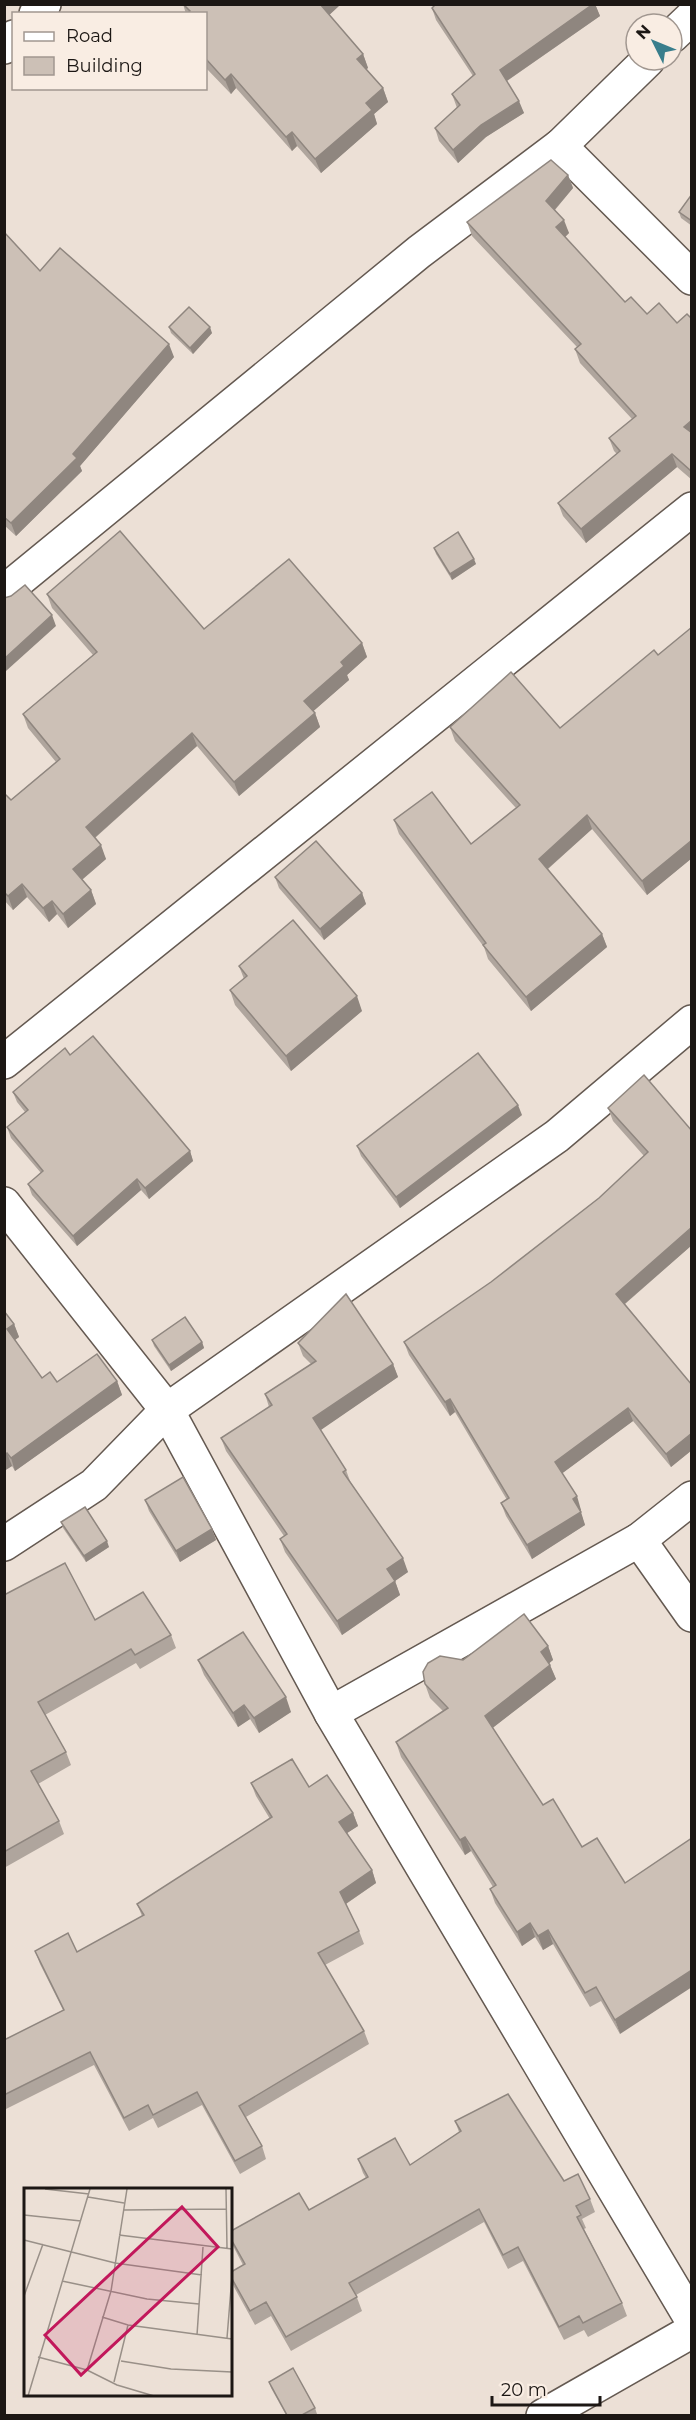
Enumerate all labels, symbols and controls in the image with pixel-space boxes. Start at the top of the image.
legend [12,12,207,90]
north arrow [624,12,684,72]
text: N [632,21,655,43]
text: Road [66,25,113,47]
text: Building [66,55,143,77]
inset map [24,2188,232,2396]
scale bar [492,2369,600,2407]
text: 20 m [501,2379,547,2401]

